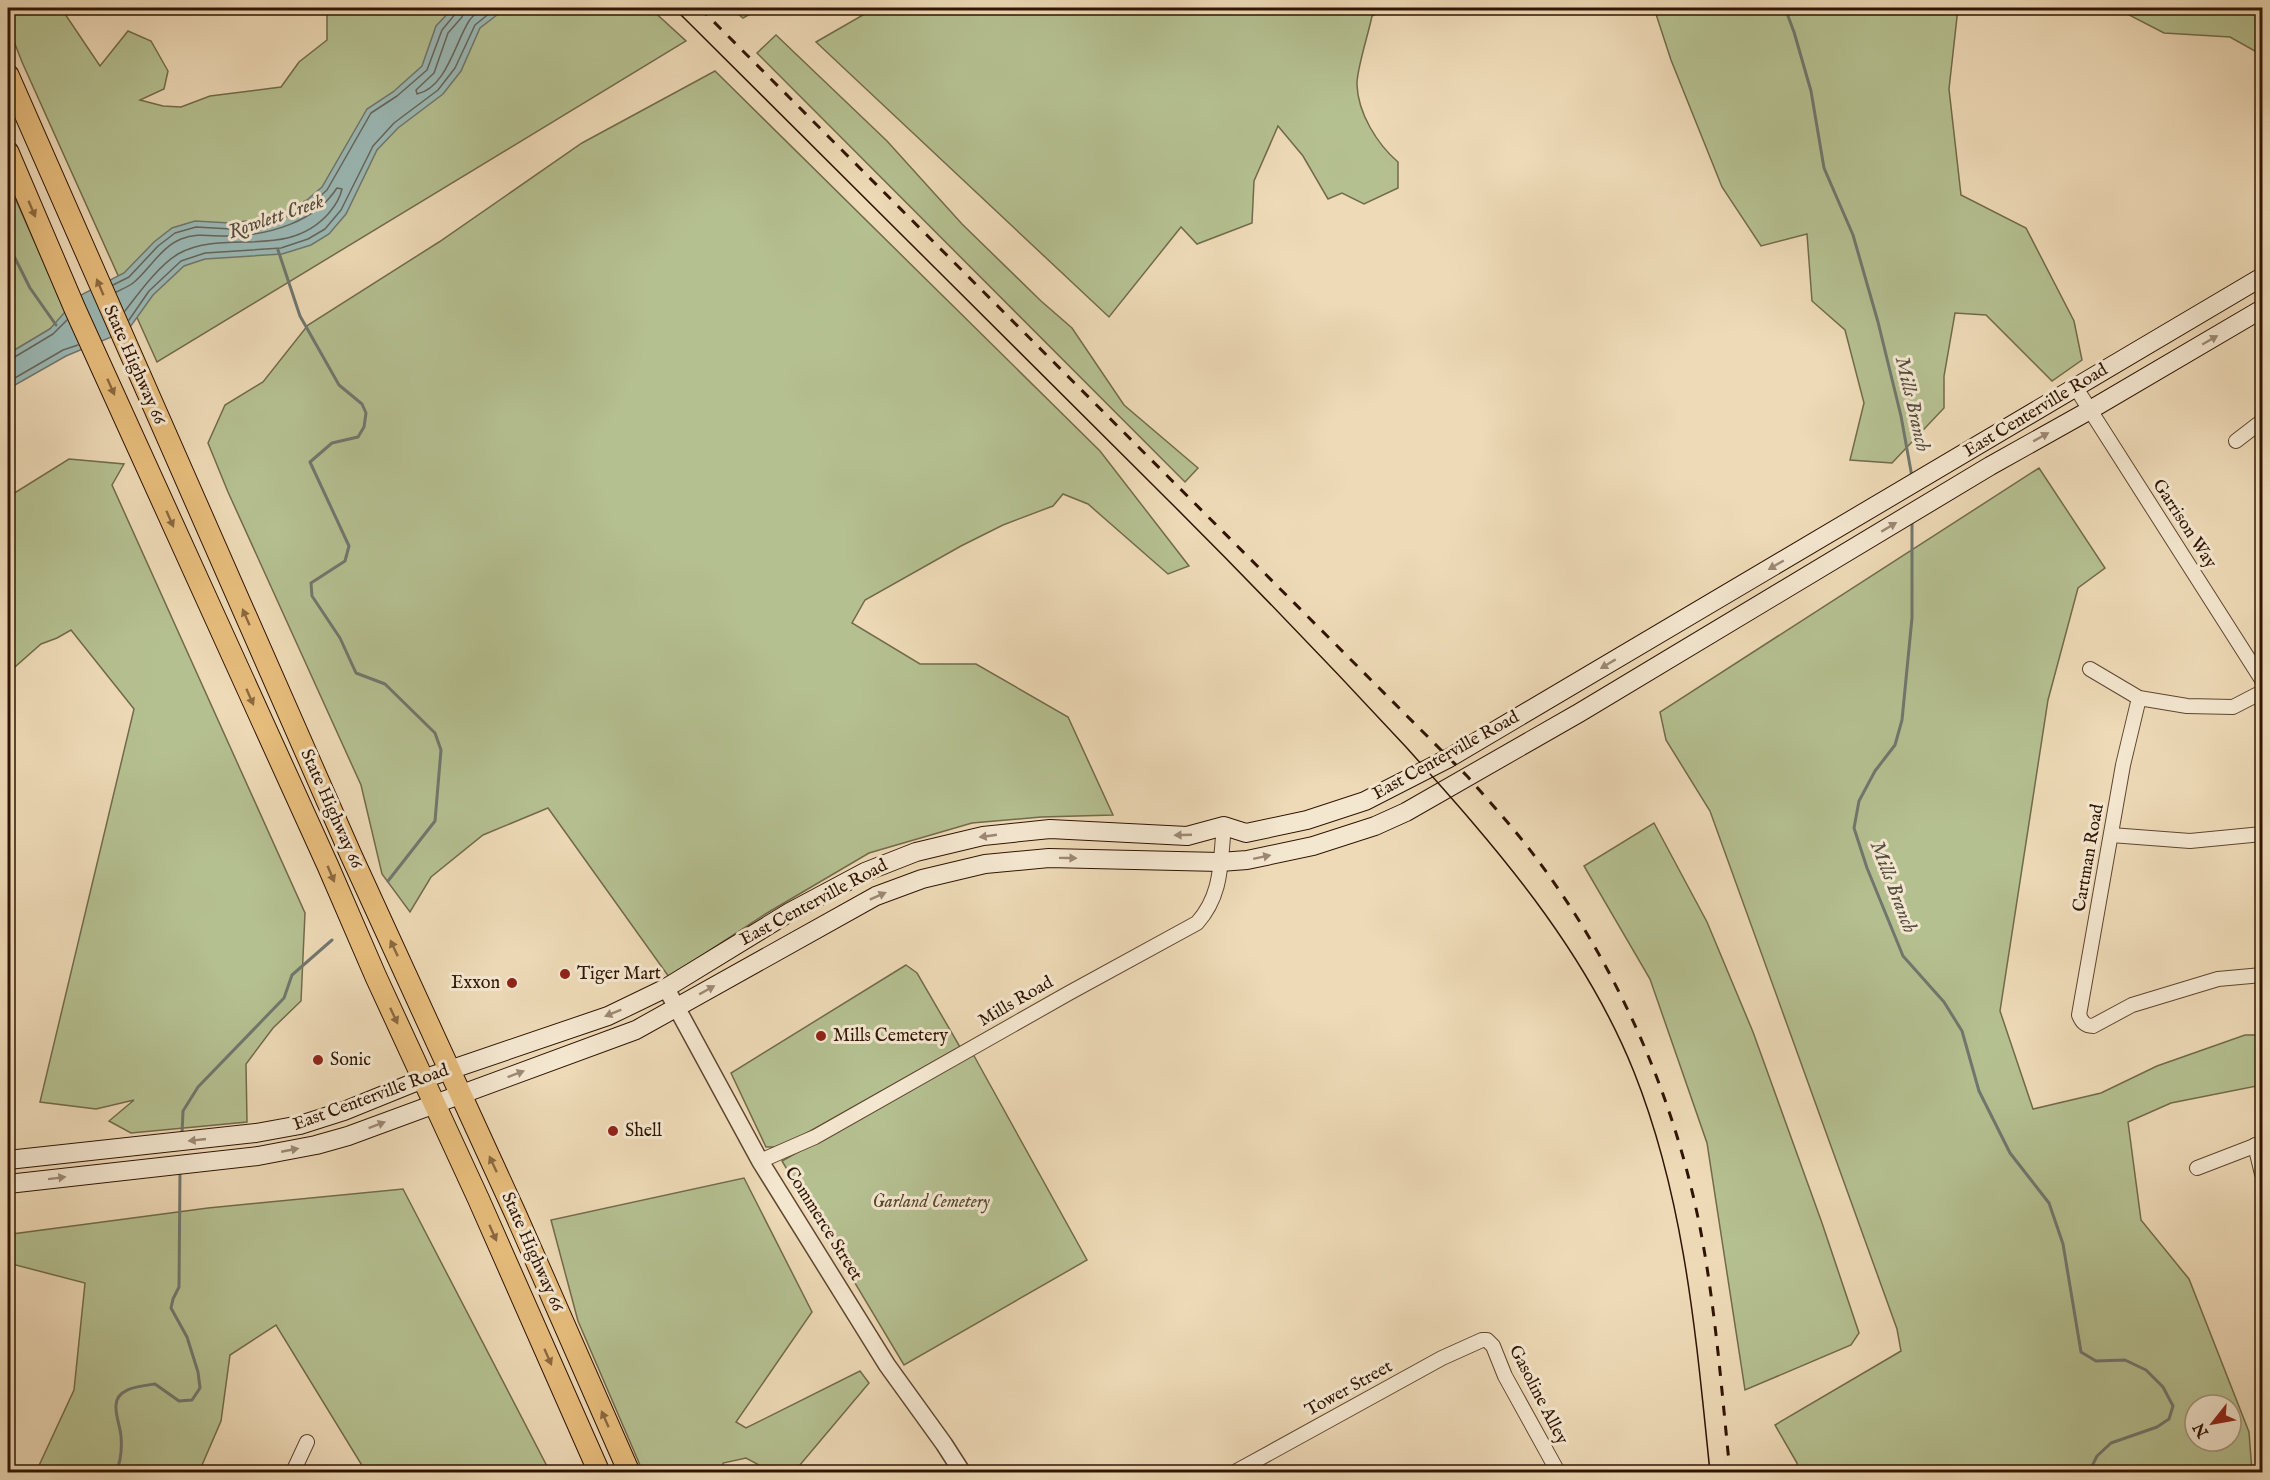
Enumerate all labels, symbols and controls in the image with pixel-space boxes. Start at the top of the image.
water label: Rowlett Creek [225,189,327,245]
one-way arrow [27,200,37,218]
one-way arrow [95,277,105,295]
street label: State Highway 66 [97,302,171,429]
one-way arrow [2202,334,2218,345]
water label: Mills Branch [1889,354,1935,455]
street label: East Centerville Road [1960,359,2112,463]
one-way arrow [106,378,116,396]
one-way arrow [2033,432,2050,442]
street label: Garrison Way [2147,475,2222,573]
one-way arrow [166,511,175,528]
one-way arrow [1881,522,1897,533]
one-way arrow [1768,560,1784,571]
one-way arrow [241,608,250,626]
one-way arrow [1600,659,1616,670]
one-way arrow [246,688,256,706]
street label: East Centerville Road [1369,706,1524,806]
street label: State Highway 66 [294,746,368,873]
street label: Cartman Road [2068,802,2110,914]
one-way arrow [1173,830,1192,839]
one-way arrow [979,831,998,840]
water label: Mills Branch [1864,837,1922,937]
one-way arrow [1253,852,1272,861]
street label: East Centerville Road [736,854,892,952]
one-way arrow [1058,854,1077,863]
one-way arrow [326,866,336,884]
one-way arrow [870,892,887,901]
one-way arrow [389,939,399,957]
place label: Tiger Mart [577,963,661,986]
marker: Tiger Mart [558,967,572,981]
street label: Mills Road [975,971,1058,1033]
place label: Exxon [451,972,500,995]
marker: Exxon [505,976,519,990]
one-way arrow [699,985,716,995]
one-way arrow [389,1008,398,1025]
one-way arrow [604,1008,622,1018]
place label: Mills Cemetery [833,1025,948,1048]
marker: Mills Cemetery [814,1029,828,1043]
place label: Sonic [330,1049,371,1072]
marker: Sonic [311,1053,325,1067]
street label: East Centerville Road [290,1059,452,1137]
one-way arrow [507,1069,525,1078]
one-way arrow [369,1119,387,1129]
place label: Shell [625,1120,662,1143]
marker: Shell [606,1124,620,1138]
one-way arrow [188,1135,207,1145]
one-way arrow [281,1145,300,1154]
one-way arrow [488,1155,497,1172]
street label: Commerce Street [779,1163,867,1285]
one-way arrow [48,1173,67,1183]
street label: State Highway 66 [495,1189,569,1316]
park label: Garland Cemetery [872,1191,990,1214]
one-way arrow [489,1224,498,1242]
street label: Gasoline Alley [1503,1341,1573,1449]
one-way arrow [543,1349,553,1367]
street label: Tower Street [1301,1356,1397,1422]
north arrow [2183,1393,2243,1453]
one-way arrow [600,1411,609,1428]
text: N [2190,1418,2215,1442]

